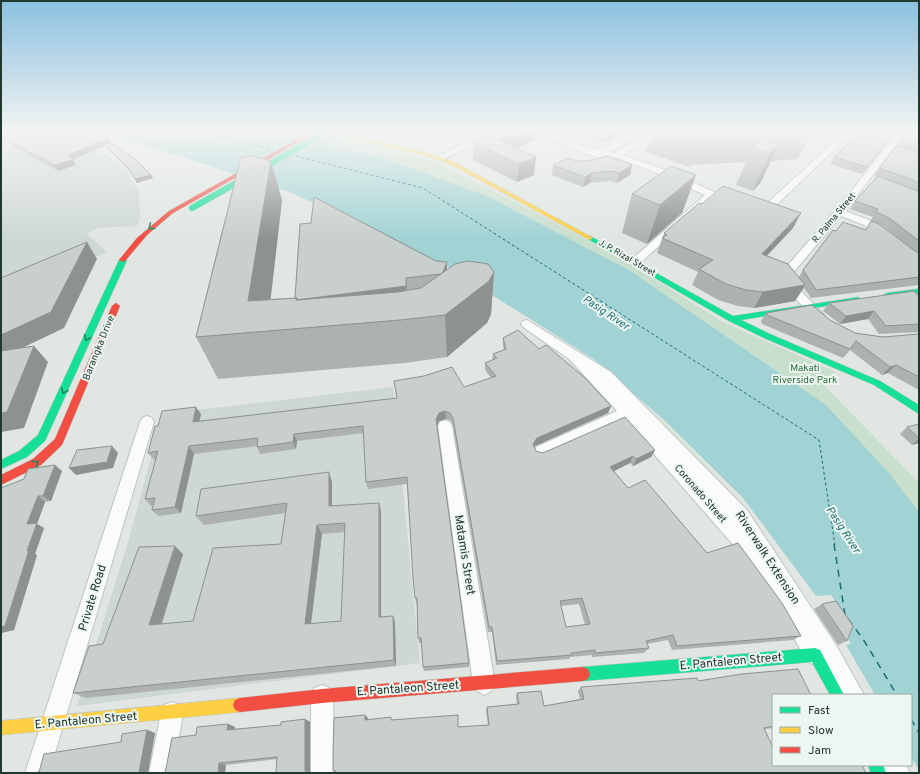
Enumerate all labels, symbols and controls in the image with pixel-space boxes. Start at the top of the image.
street label: R. Palma Street [810,191,858,245]
one-way arrow [149,222,156,229]
street label: J. P. Rizal Street [596,237,658,279]
water label: Pasig River [580,292,633,334]
street label: Barangka Drive [80,314,118,382]
one-way arrow [84,334,92,342]
park label: Makati Riverside Park [773,362,837,387]
one-way arrow [60,388,68,395]
one-way arrow [32,460,39,468]
street label: Coronado Street [671,462,729,526]
water label: Pasig River [823,504,864,557]
street label: Riverwalk Extension [731,508,803,608]
street label: Matamis Street [450,514,478,596]
street label: Private Road [75,563,111,633]
street label: E. Pantaleon Street [679,650,783,674]
street label: E. Pantaleon Street [356,677,460,701]
legend [772,694,912,766]
text: Fast [808,703,830,719]
street label: E. Pantaleon Street [34,709,138,733]
text: Slow [808,723,834,739]
text: Jam [808,743,831,759]

